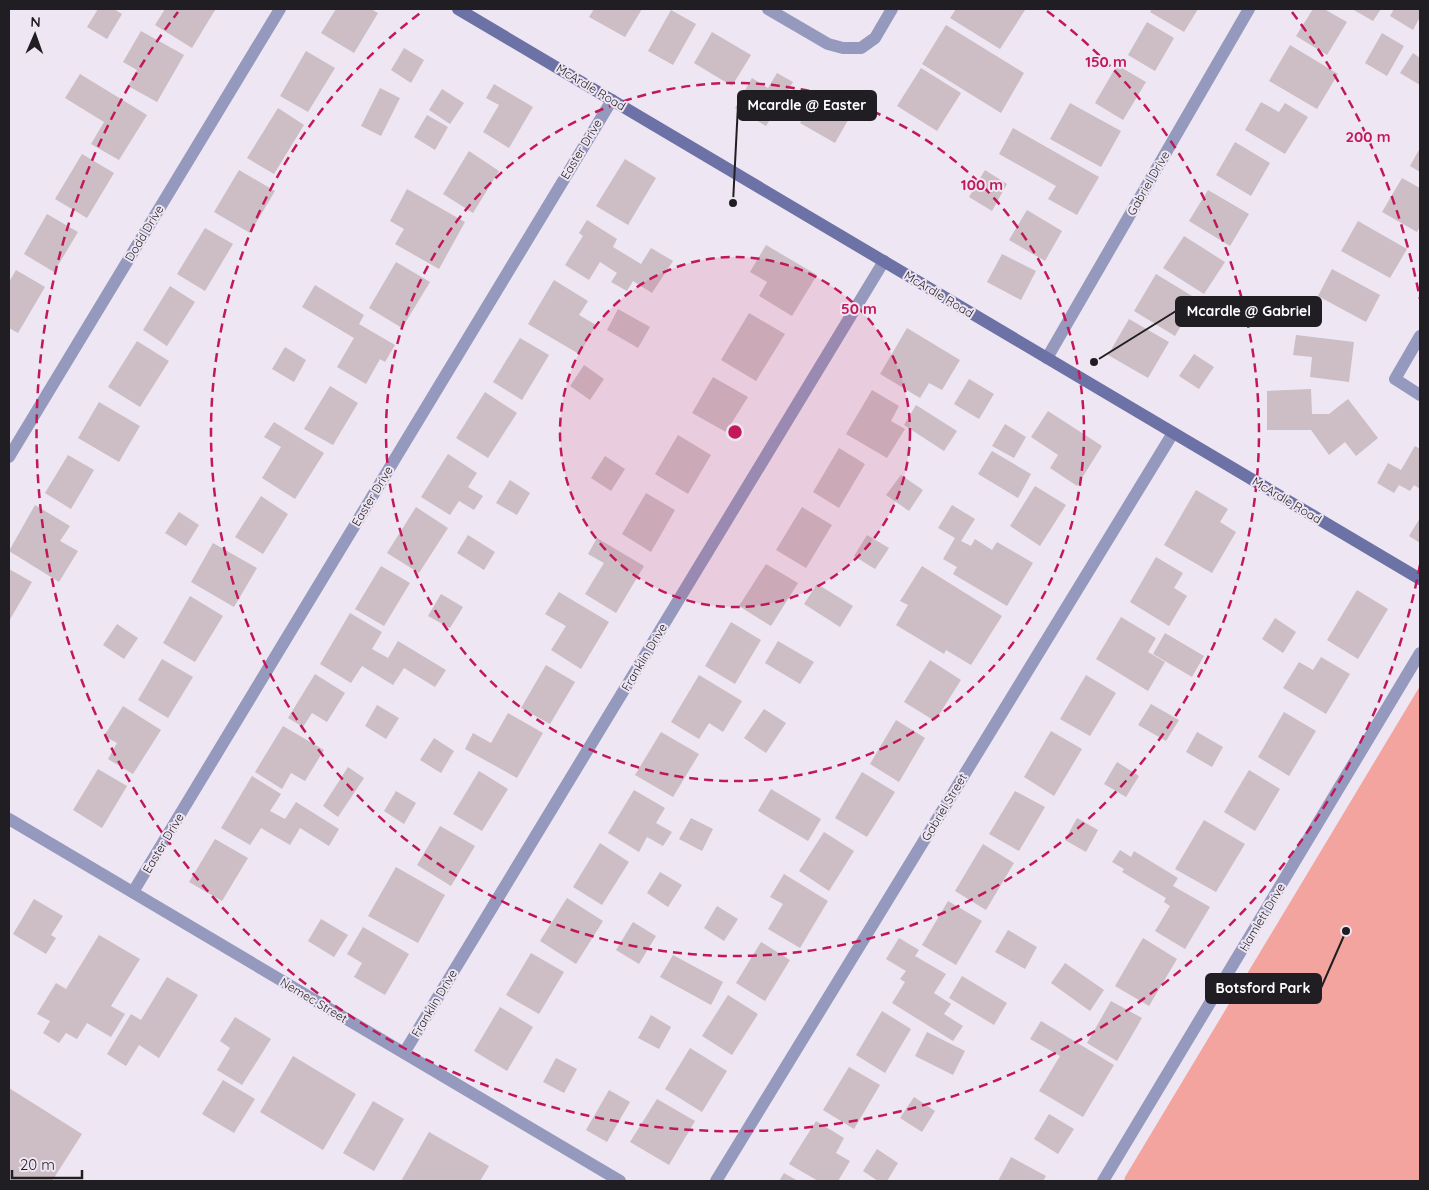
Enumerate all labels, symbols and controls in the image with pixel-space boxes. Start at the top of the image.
north arrow [10,10,60,60]
text: N [30,13,41,31]
text: 150 m [1085,52,1127,71]
street label: McArdle Road [554,60,628,114]
callout: Mcardle @ Easter [738,91,876,120]
text: Mcardle @ Easter [748,96,866,114]
street label: Easter Drive [557,116,605,182]
text: 200 m [1346,127,1391,146]
street label: Gabriel Drive [1124,148,1173,218]
text: 100 m [961,175,1003,194]
street label: Dodd Drive [121,202,167,264]
street label: McArdle Road [902,267,976,321]
callout: Mcardle @ Gabriel [1176,297,1321,326]
text: 50 m [841,299,877,318]
text: Mcardle @ Gabriel [1187,302,1311,320]
centre of rings [726,423,744,441]
street label: Easter Drive [348,463,396,529]
street label: McArdle Road [1250,473,1324,527]
street label: Franklin Drive [618,620,670,694]
street label: Gabriel Street [918,771,970,843]
street label: Easter Drive [139,810,187,876]
street label: Hamlett Drive [1236,880,1288,954]
street label: Franklin Drive [408,966,460,1040]
street label: Nemec Street [278,974,350,1026]
callout: Botsford Park [1206,974,1321,1003]
text: Botsford Park [1216,979,1310,997]
scale bar [12,1148,82,1180]
text: 20 m [20,1155,55,1174]

